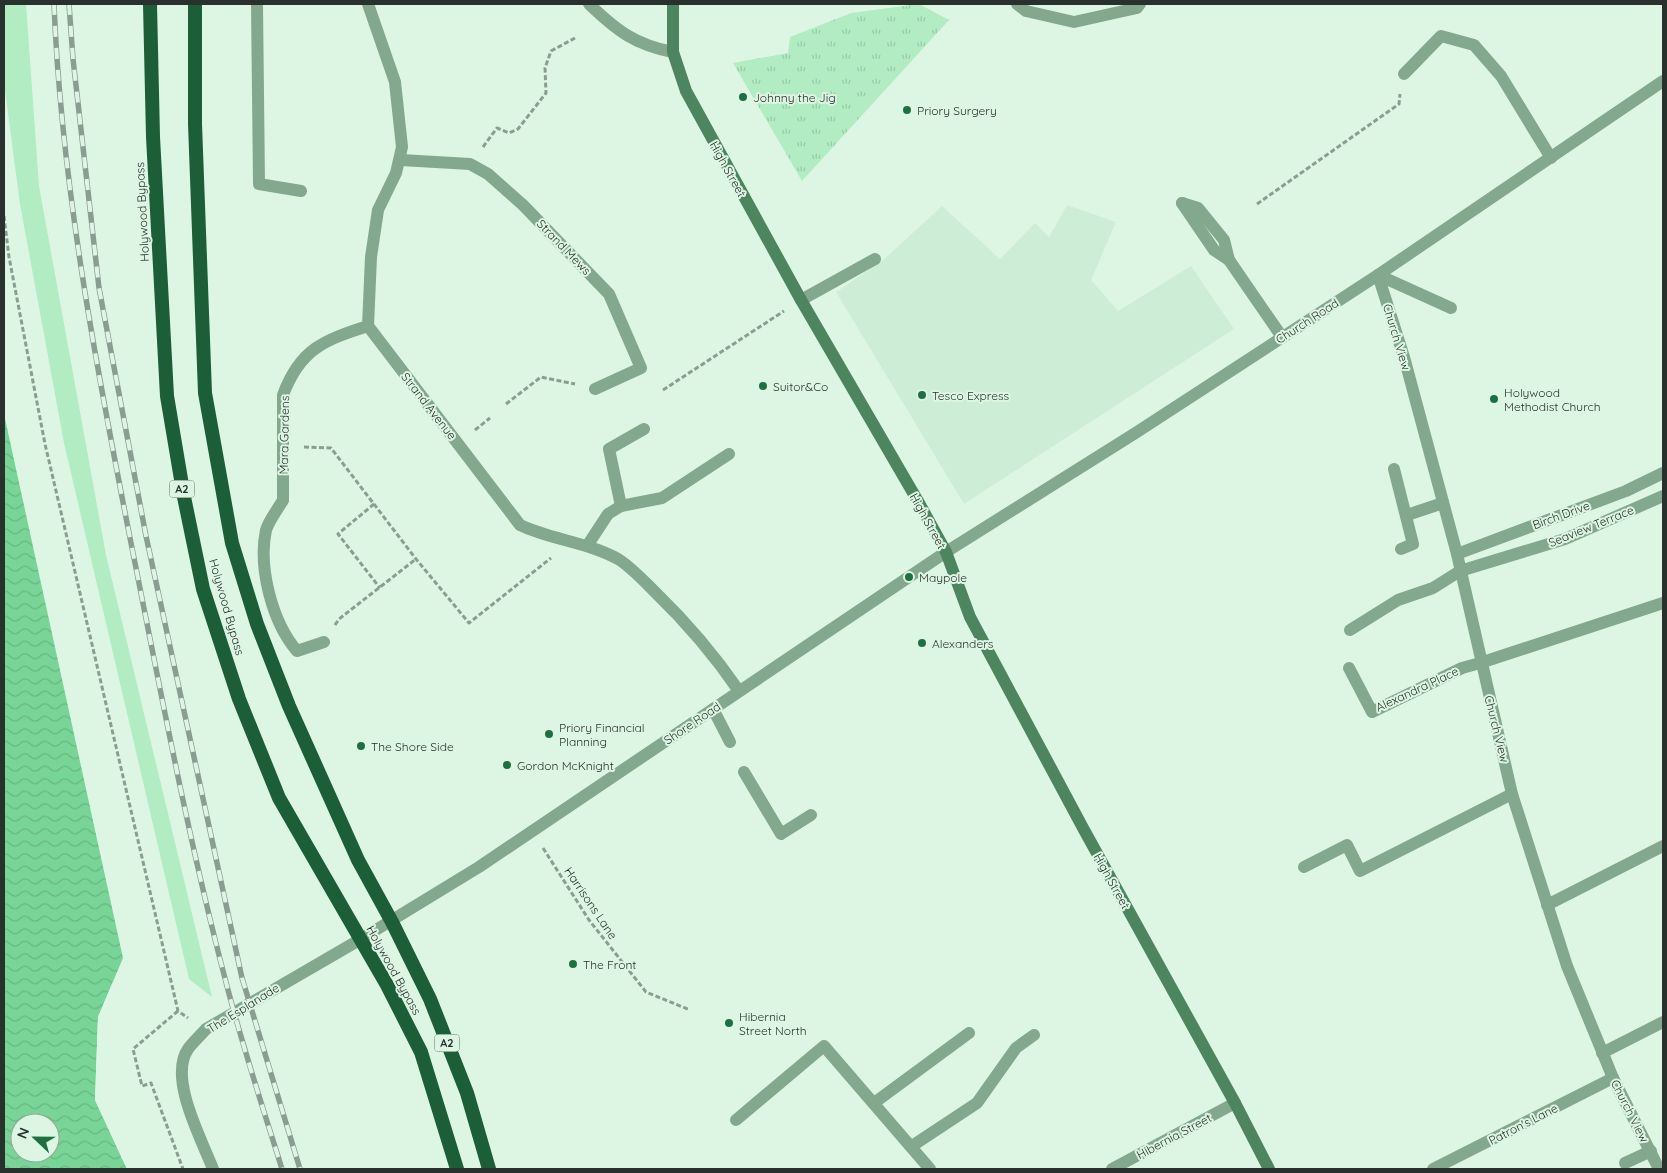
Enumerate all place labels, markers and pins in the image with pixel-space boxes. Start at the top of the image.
place label: Johnny the Jig [753,90,836,105]
marker: Johnny the Jig [737,91,749,103]
place label: Priory Surgery [917,103,997,118]
marker: Priory Surgery [901,104,913,116]
place label: Suitor&Co [773,379,828,394]
marker: Suitor&Co [757,380,769,392]
place label: Holywood Methodist Church [1504,385,1601,414]
place label: Tesco Express [932,388,1010,403]
marker: Tesco Express [916,389,928,401]
marker: Holywood Methodist Church [1488,393,1500,405]
place label: Maypole [919,570,967,585]
marker: Maypole [903,571,915,583]
place label: Alexanders [932,636,994,651]
marker: Alexanders [916,637,928,649]
place label: Priory Financial Planning [559,720,645,749]
marker: Priory Financial Planning [543,728,555,740]
place label: The Shore Side [371,739,454,754]
marker: The Shore Side [355,740,367,752]
place label: Gordon McKnight [517,758,614,773]
marker: Gordon McKnight [501,759,513,771]
place label: The Front [583,957,636,972]
marker: The Front [567,958,579,970]
place label: Hibernia Street North [739,1009,807,1038]
marker: Hibernia Street North [723,1017,735,1029]

